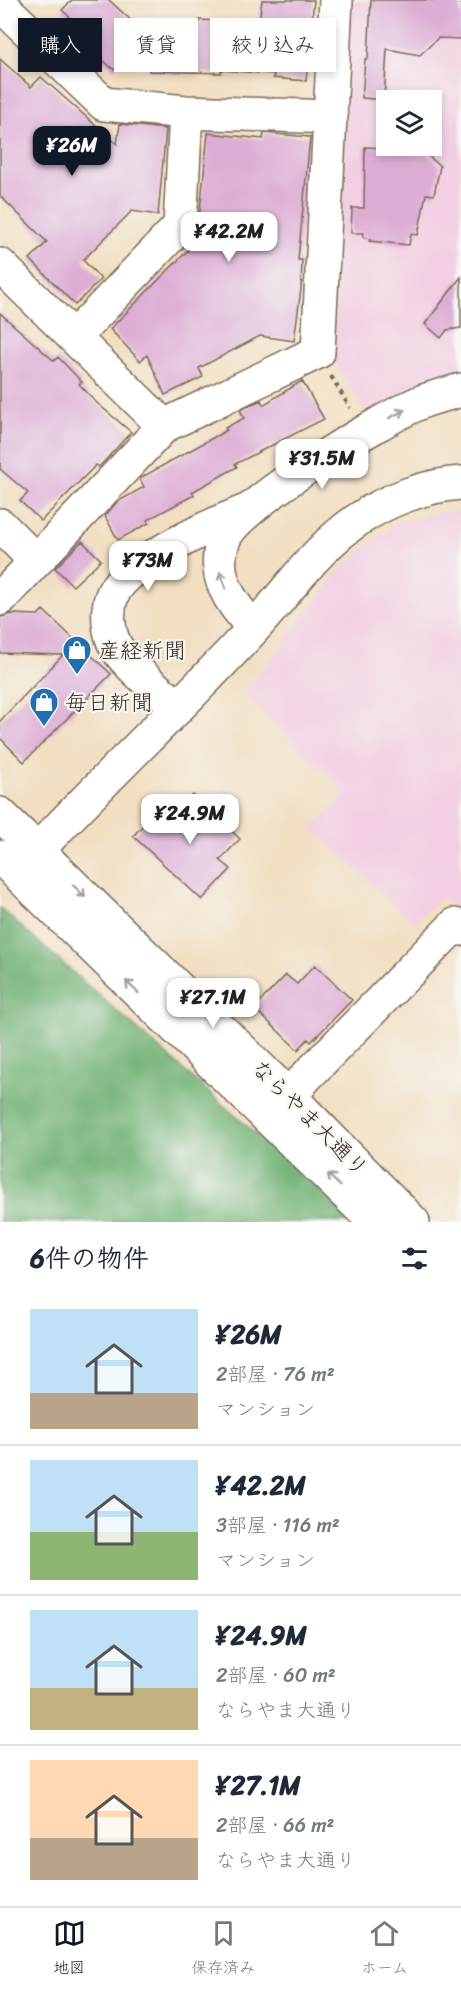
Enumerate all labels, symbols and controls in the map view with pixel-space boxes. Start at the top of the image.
chip: 購入 [18,18,102,72]
chip: 賃貸 [114,18,198,72]
chip: 絞り込み [210,18,336,72]
map controls [376,90,442,156]
button: layers [376,90,442,156]
pin: ¥26M [36,126,108,177]
text: ¥26M [47,128,97,163]
pin: ¥42.2M [180,212,278,263]
text: ¥42.2M [194,214,264,249]
one-way arrow [388,408,406,419]
pin: ¥31.5M [273,439,371,490]
text: ¥31.5M [289,441,355,476]
pin: ¥73M [112,541,184,592]
text: ¥73M [123,543,173,578]
one-way arrow [217,571,228,590]
place label: 産経新聞 [98,631,186,670]
shop icon: 産経新聞 [61,634,93,676]
place label: 毎日新聞 [65,683,153,722]
shop icon: 毎日新聞 [28,686,60,728]
pin: ¥24.9M [141,794,239,845]
text: ¥24.9M [155,796,225,831]
one-way arrow [71,883,86,898]
pin: ¥27.1M [164,978,262,1029]
one-way arrow [125,980,140,995]
text: ¥27.1M [181,980,246,1015]
street label: ならやま大通り [242,1050,378,1186]
one-way arrow [327,1173,342,1188]
text: 6件の物件 [30,1235,149,1281]
icon: filters [398,1242,431,1275]
text: ¥26M [216,1311,281,1357]
icon: home [78,1333,150,1405]
text: 2部屋 · 76 m² [216,1357,335,1392]
text: マンション [216,1392,315,1427]
text: ¥42.2M [216,1462,306,1508]
icon: home [78,1484,150,1556]
text: 3部屋 · 116 m² [216,1508,340,1543]
text: マンション [216,1543,315,1578]
text: ¥24.9M [216,1612,307,1658]
icon: home [78,1634,150,1706]
text: 2部屋 · 60 m² [216,1658,336,1693]
text: ならやま大通り [216,1693,356,1728]
text: ¥27.1M [216,1762,301,1808]
icon: home [78,1784,150,1856]
text: 2部屋 · 66 m² [216,1808,334,1843]
text: ならやま大通り [216,1843,356,1878]
tab: 地図 [53,1917,86,1982]
tab: 保存済み [191,1917,255,1982]
tab: ホーム [361,1917,408,1982]

